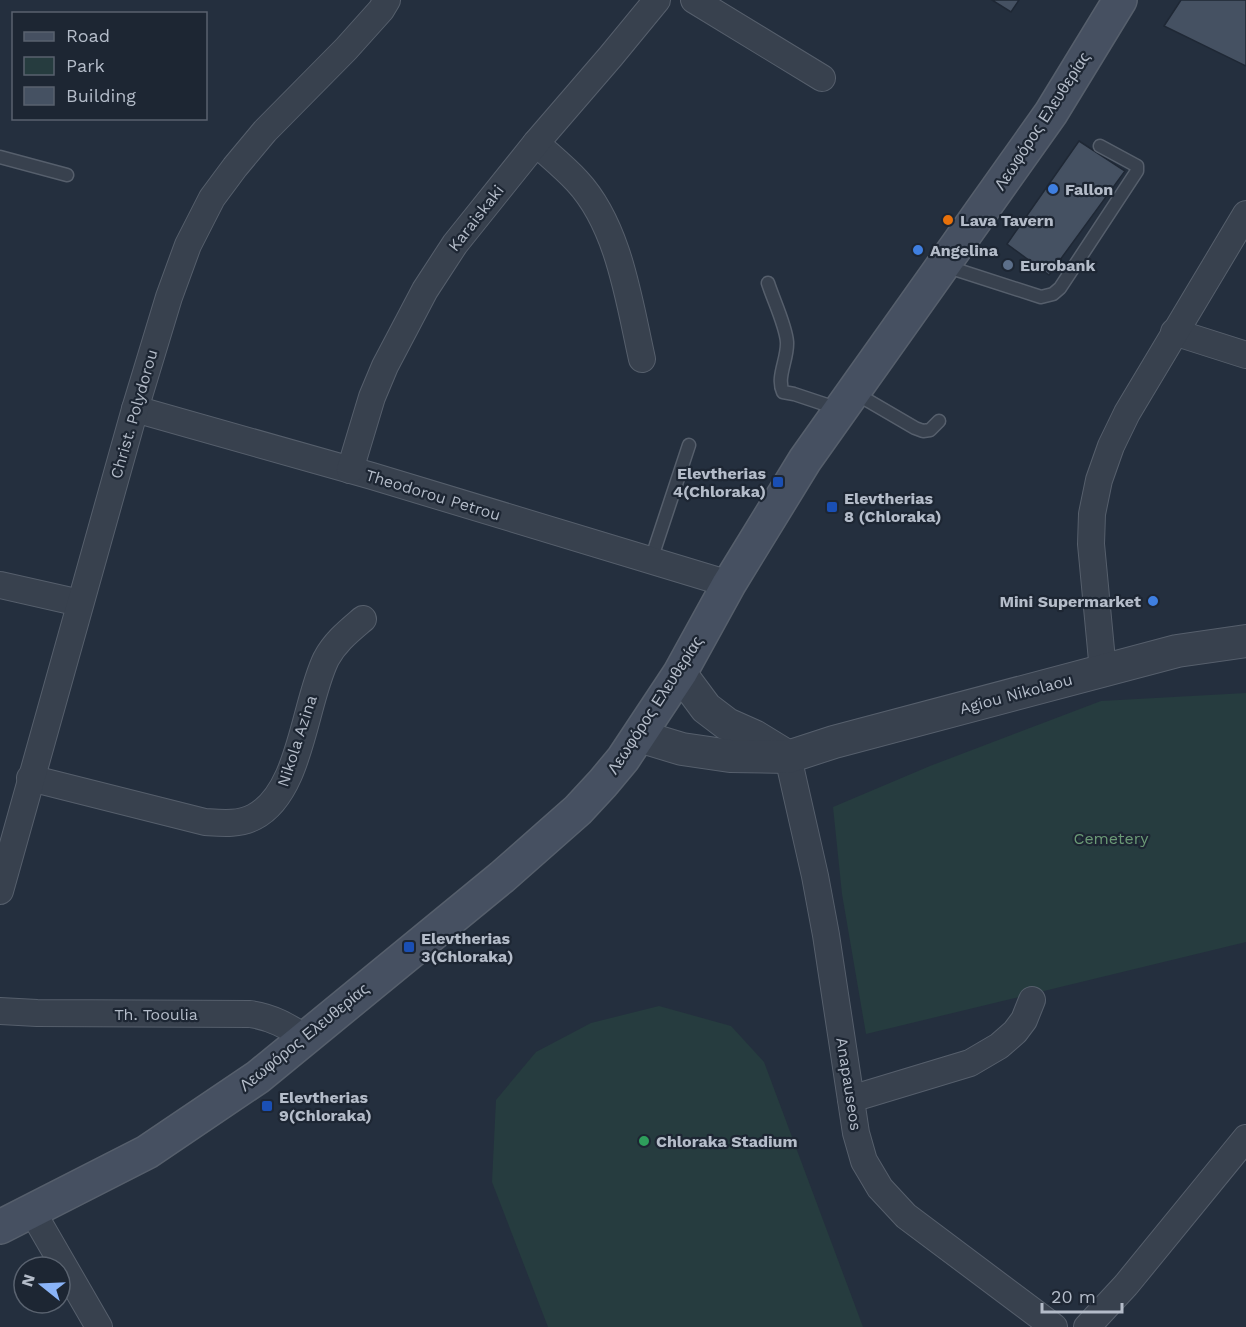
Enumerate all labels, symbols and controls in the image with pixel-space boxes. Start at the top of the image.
legend [12,12,207,120]
text: Road [66,25,110,46]
street label: Λεωφόρος Ελευθερίας [990,48,1094,194]
text: Park [66,55,105,76]
text: Building [66,85,136,106]
place label: Fallon [1065,180,1113,199]
street label: Karaiskaki [444,181,508,255]
marker: Fallon [1046,182,1060,196]
place label: Lava Tavern [960,211,1054,230]
marker: Lava Tavern [941,213,955,227]
place label: Angelina [930,241,999,260]
marker: Angelina [911,243,925,257]
place label: Eurobank [1020,256,1095,275]
marker: Eurobank [1001,258,1015,272]
street label: Christ. Polydorou [106,347,162,481]
place label: Elevtherias 4(Chloraka) [673,464,766,501]
street label: Theodorou Petrou [363,465,503,525]
marker: Elevtherias 4(Chloraka) [771,475,785,489]
place label: Elevtherias 8 (Chloraka) [844,489,942,526]
marker: Elevtherias 8 (Chloraka) [825,500,839,514]
place label: Mini Supermarket [999,592,1141,611]
marker: Mini Supermarket [1146,594,1160,608]
street label: Λεωφόρος Ελευθερίας [603,632,707,778]
street label: Agiou Nikolaou [957,670,1075,718]
street label: Nikola Azina [273,693,321,789]
park label: Cemetery [1073,829,1149,848]
place label: Elevtherias 3(Chloraka) [421,929,513,966]
marker: Elevtherias 3(Chloraka) [402,940,416,954]
street label: Λεωφόρος Ελευθερίας [235,979,373,1095]
street label: Th. Tooulia [114,1005,198,1024]
street label: Anapauseos [832,1036,866,1132]
place label: Elevtherias 9(Chloraka) [279,1088,372,1125]
marker: Elevtherias 9(Chloraka) [260,1099,274,1113]
place label: Chloraka Stadium [656,1132,798,1151]
marker: Chloraka Stadium [637,1134,651,1148]
north arrow [12,1255,72,1315]
text: N [17,1272,39,1289]
scale bar [1042,1276,1122,1314]
text: 20 m [1051,1286,1096,1307]

